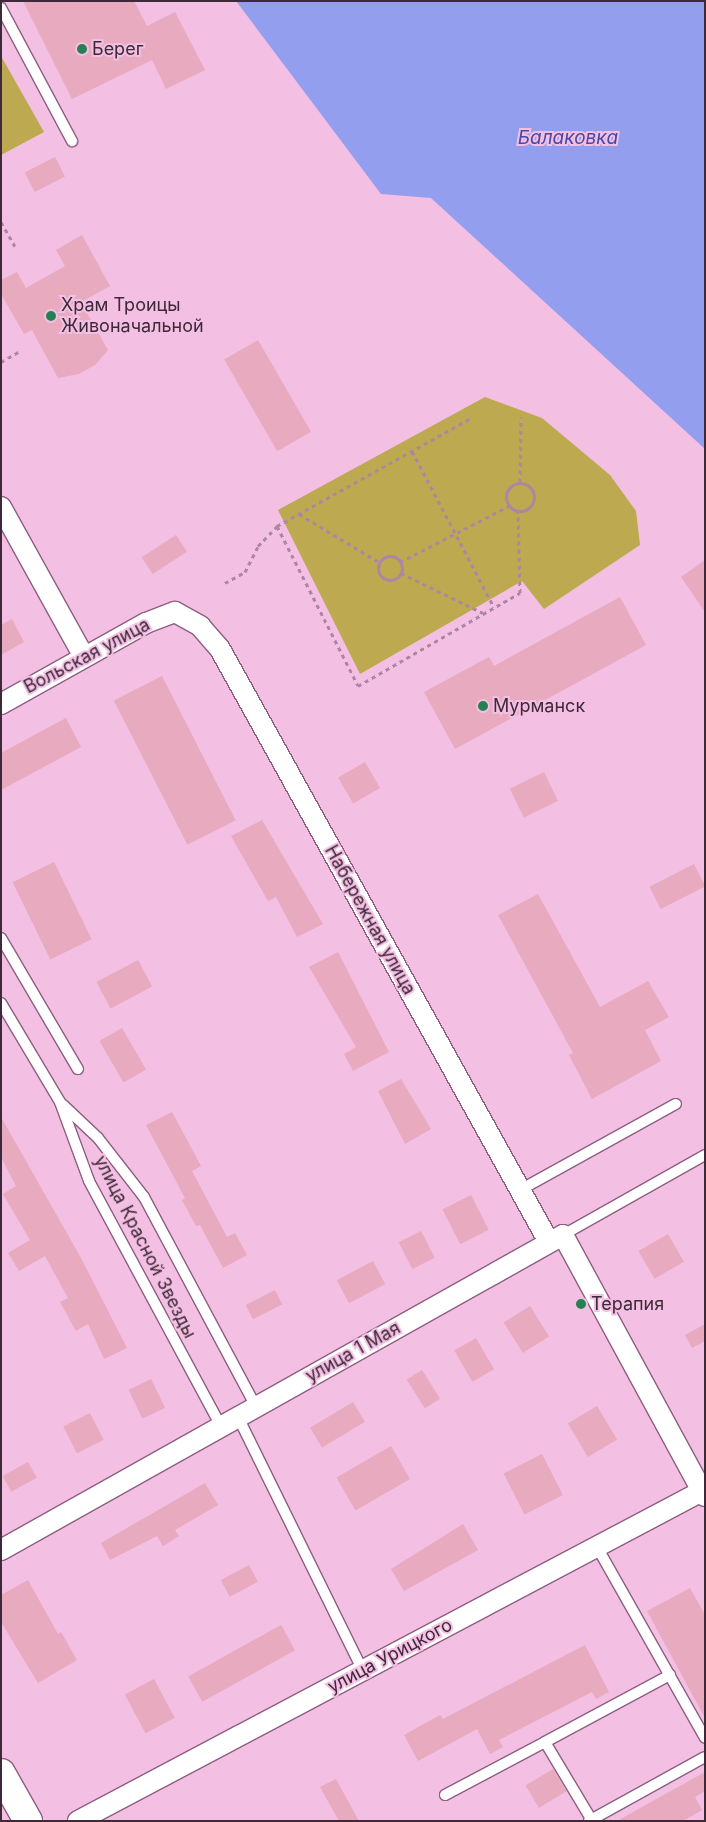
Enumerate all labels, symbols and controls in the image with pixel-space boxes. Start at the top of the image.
place label: Берег [92,38,143,60]
marker: Берег [76,43,88,55]
water label: Балаковка [518,127,618,149]
place label: Храм Троицы Живоначальной [61,295,204,338]
marker: Храм Троицы Живоначальной [45,310,57,322]
street label: Вольская улица [20,614,154,698]
place label: Мурманск [493,695,585,717]
marker: Мурманск [477,700,489,712]
street label: Набережная улица [320,842,420,998]
street label: улица Красной Звезды [89,1152,201,1342]
place label: Терапия [591,1293,664,1315]
marker: Терапия [575,1298,587,1310]
street label: улица 1 Мая [302,1317,404,1387]
street label: улица Урицкого [324,1614,456,1698]

